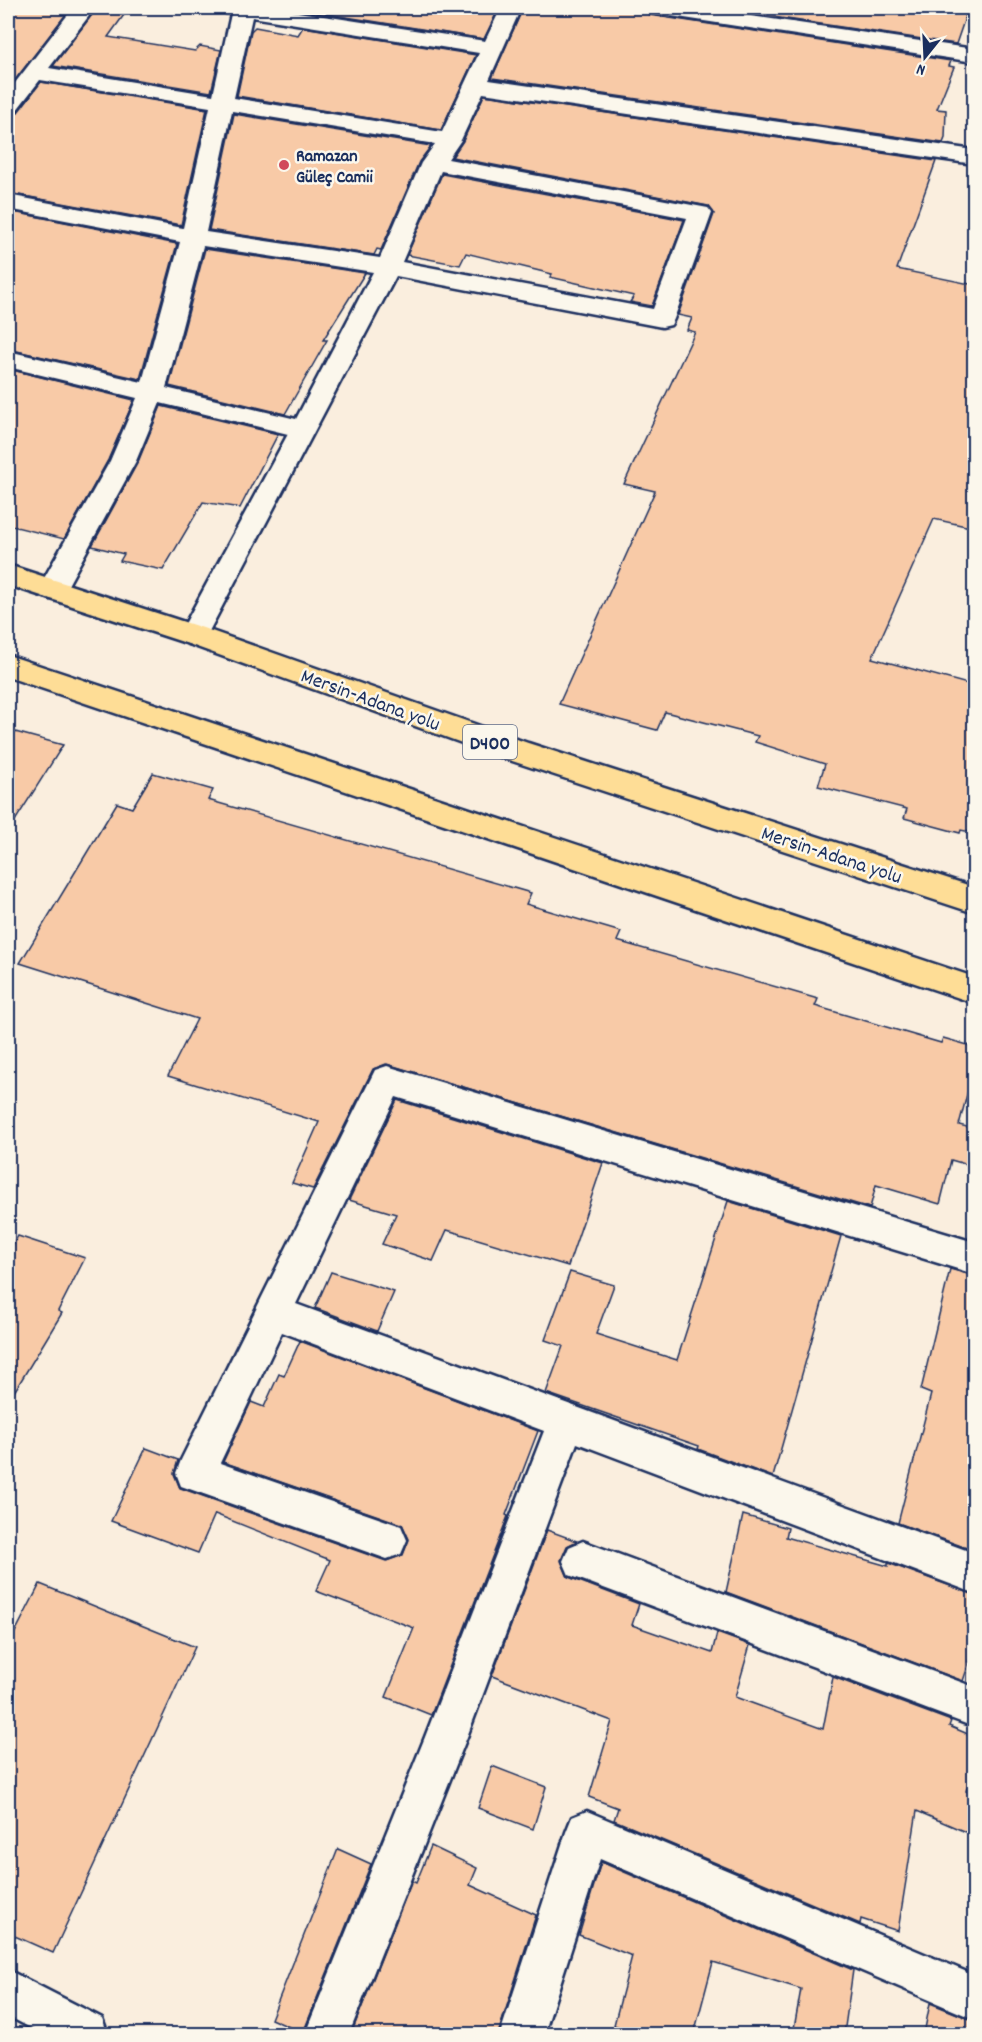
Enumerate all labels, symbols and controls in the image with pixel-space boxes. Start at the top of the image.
north arrow [895,27,955,87]
text: N [914,57,928,81]
place label: Ramazan Güleç Camii [296,145,373,191]
marker: Ramazan Güleç Camii [277,158,291,172]
street label: Mersin-Adana yolu [296,663,444,741]
road number: D400 [463,725,517,759]
street label: Mersin-Adana yolu [757,820,905,894]

